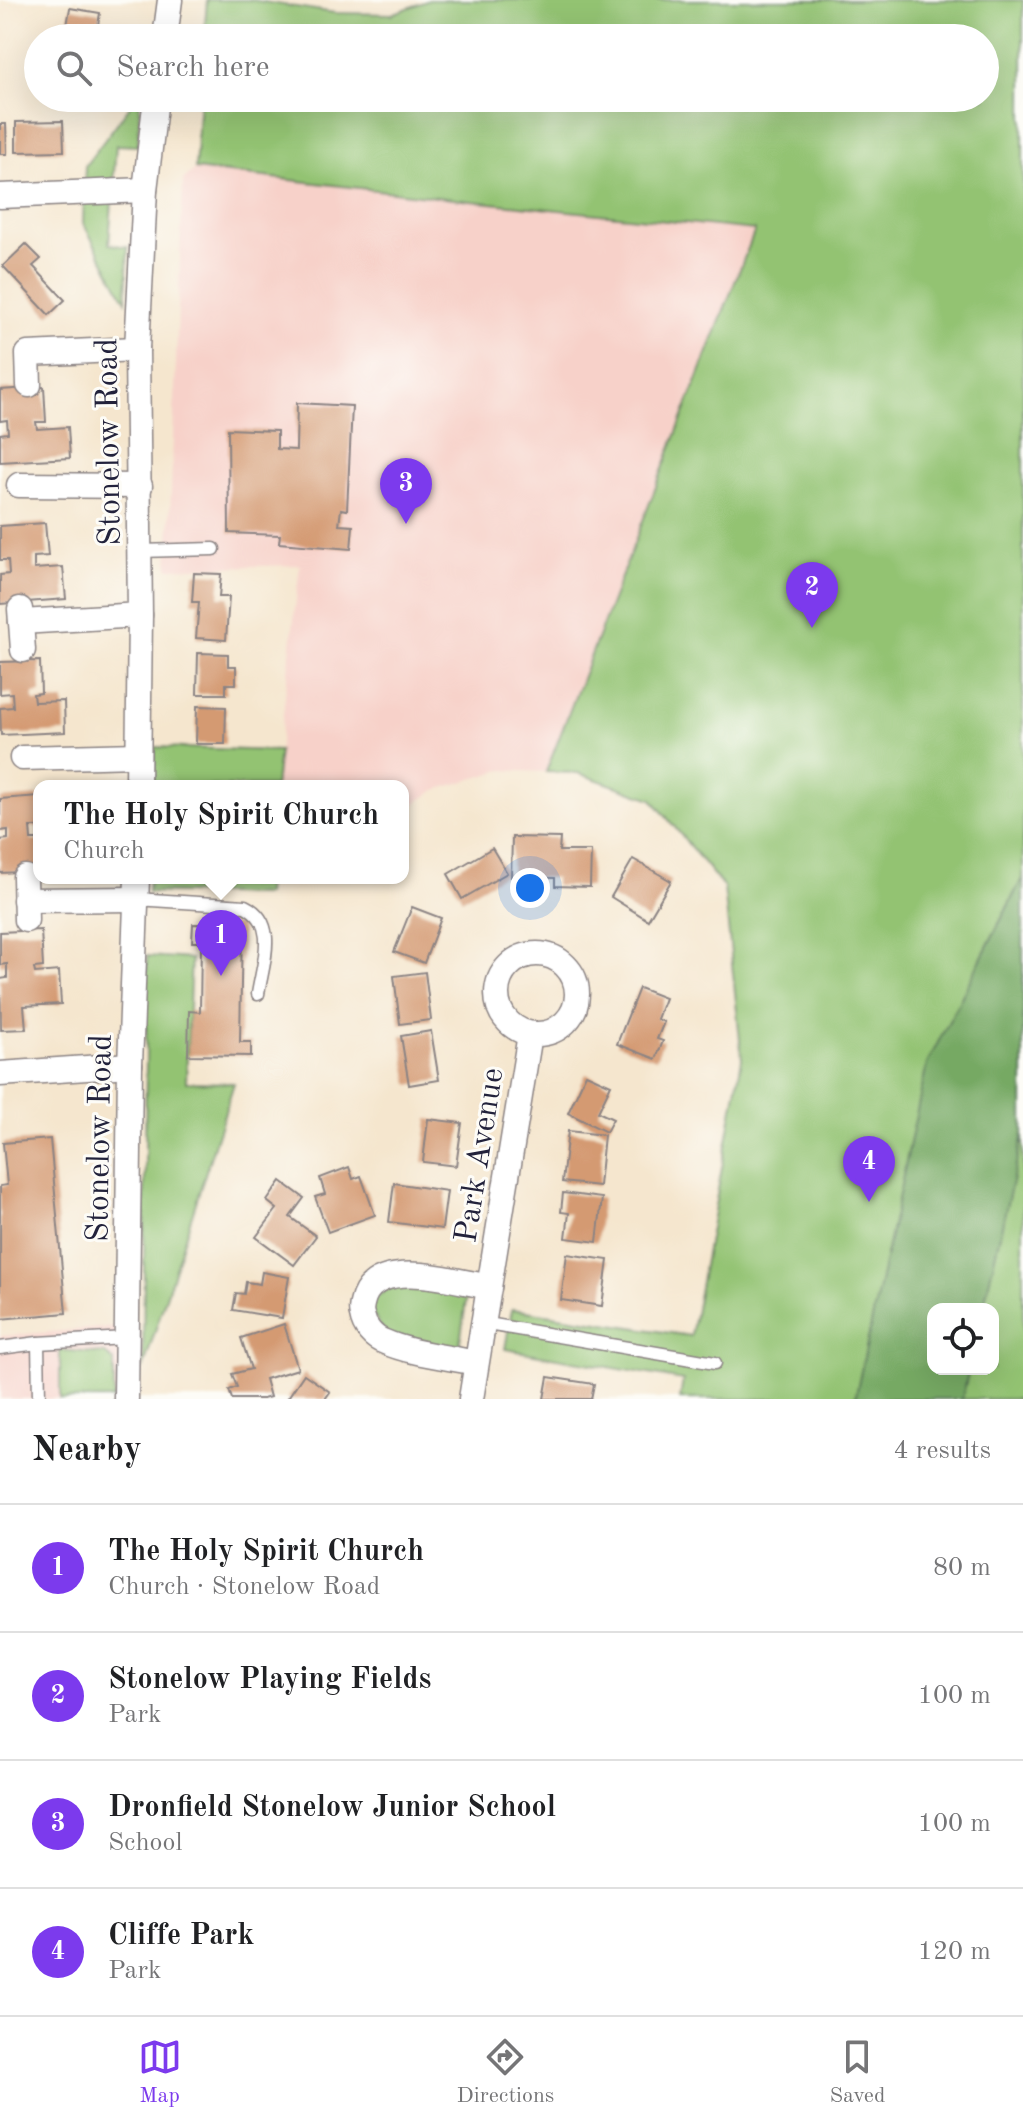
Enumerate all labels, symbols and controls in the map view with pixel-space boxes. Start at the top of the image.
search box [24,24,999,112]
icon: search [52,46,96,90]
text: Search here [116,53,270,83]
street label: Stonelow Road [92,338,128,546]
pin: 3 [380,458,432,524]
pin: 2 [786,562,838,628]
popup [33,780,409,884]
text: The Holy Spirit Church [63,801,379,831]
text: Church [63,838,145,864]
your location [510,868,550,908]
pin: 1 [195,910,247,976]
street label: Stonelow Road [83,1034,119,1242]
street label: Park Avenue [451,1066,511,1245]
pin: 4 [843,1136,895,1202]
map controls [927,1303,999,1375]
button: locate [927,1303,999,1375]
text: Nearby [32,1434,142,1468]
text: 4 results [893,1438,991,1464]
text: The Holy Spirit Church [108,1537,424,1567]
text: 1 [50,1555,66,1581]
text: 80 m [933,1555,991,1581]
text: Church · Stonelow Road [108,1574,380,1600]
text: Stonelow Playing Fields [108,1665,431,1695]
text: 2 [50,1683,66,1709]
text: 100 m [918,1683,991,1709]
text: Park [108,1702,162,1728]
text: Dronfield Stonelow Junior School [108,1793,556,1823]
text: 3 [50,1811,66,1837]
text: 100 m [918,1811,991,1837]
text: School [108,1830,182,1856]
text: Cliffe Park [108,1921,254,1951]
text: 4 [50,1939,66,1965]
text: 120 m [918,1939,991,1965]
text: Park [108,1958,162,1984]
tab: Map [138,2035,182,2110]
tab: Directions [457,2035,554,2110]
tab: Saved [829,2035,885,2110]

